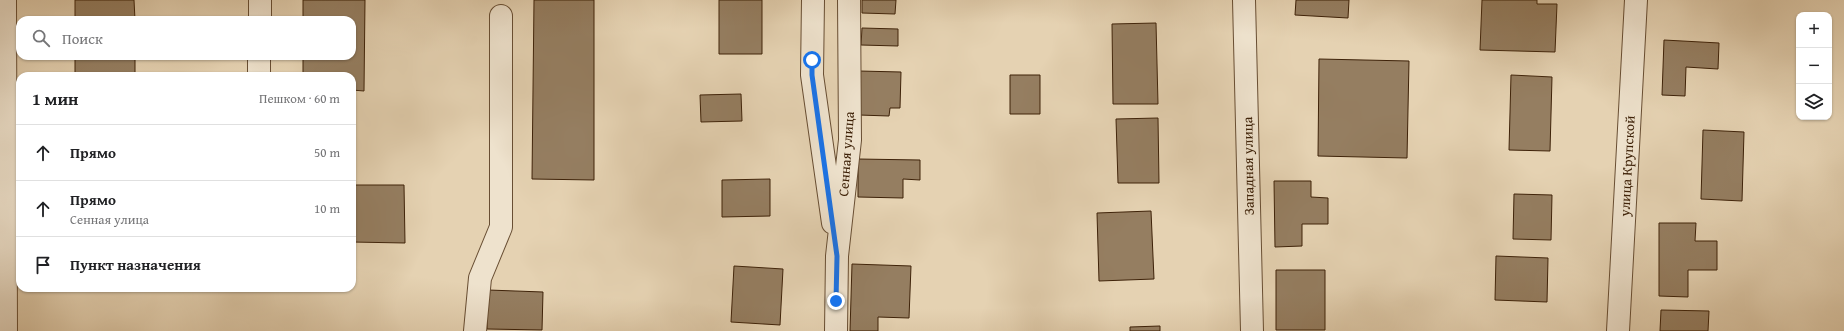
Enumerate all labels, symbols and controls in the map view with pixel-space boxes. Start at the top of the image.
map controls [1796,12,1832,120]
button: + [1796,12,1832,48]
search box [16,16,356,60]
icon: search [30,27,52,49]
text: Поиск [62,28,103,49]
button: − [1796,48,1832,84]
route start [803,51,821,69]
button: layers [1796,84,1832,120]
text: 1 мин [32,86,78,111]
text: Пешком · 60 m [259,89,340,108]
street label: Сенная улица [833,111,859,197]
street label: улица Крупской [1614,115,1640,218]
street label: Западная улица [1237,116,1259,216]
icon: ahead [32,142,54,164]
text: Прямо [70,142,116,163]
text: 50 m [314,143,340,162]
text: Прямо [70,189,116,210]
icon: ahead [32,198,54,220]
text: 10 m [314,199,340,218]
text: Сенная улица [70,210,149,229]
icon: arrive [32,254,54,276]
text: Пункт назначения [70,254,201,275]
route end [827,292,845,310]

